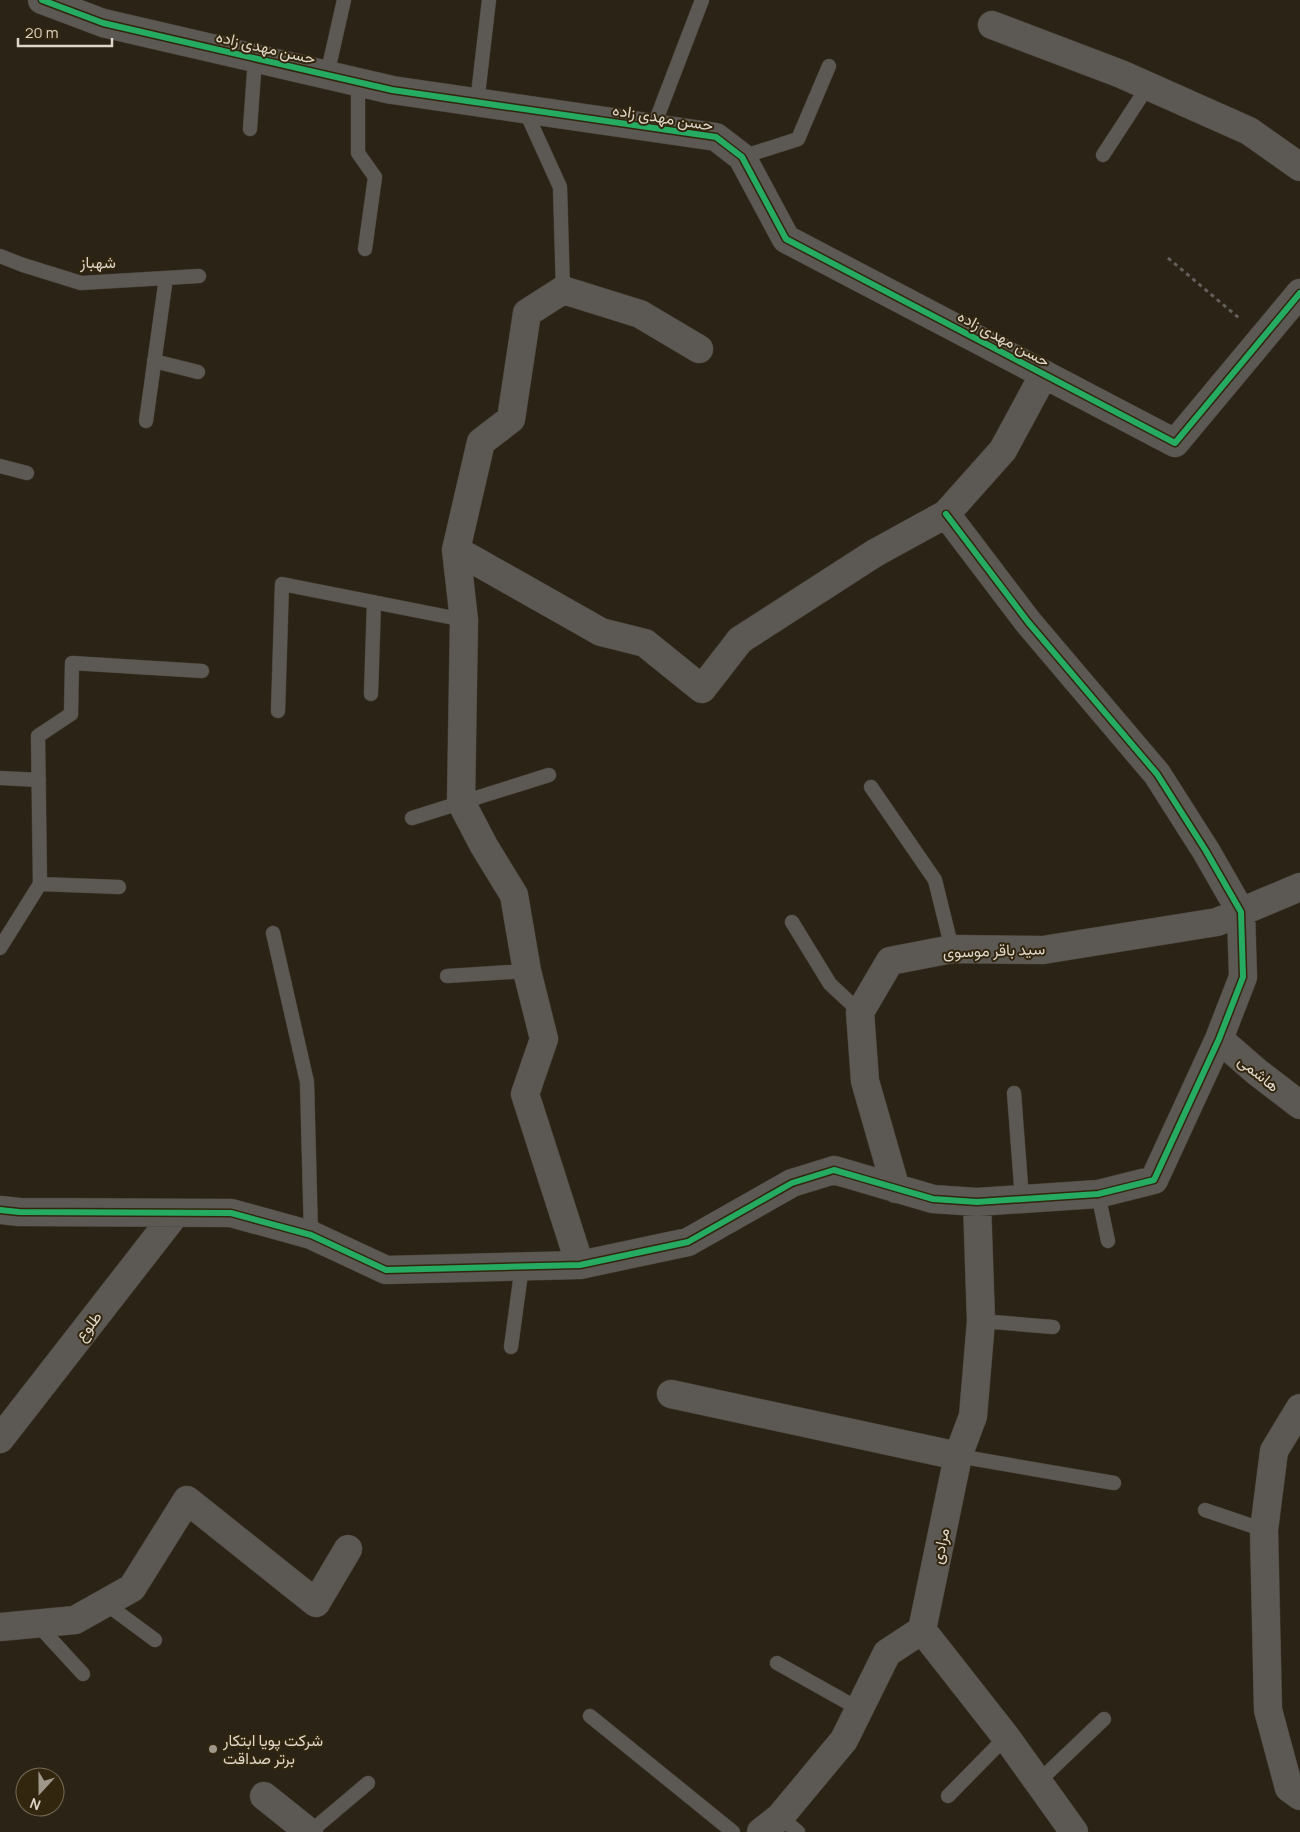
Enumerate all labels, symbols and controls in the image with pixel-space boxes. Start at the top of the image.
scale bar [18,15,111,47]
text: 20 m [25,22,58,43]
street label: حسن مهدی زاده [214,25,318,69]
street label: حسن مهدی زاده [611,98,715,136]
street label: شهباز [79,251,116,273]
street label: حسن مهدی زاده [954,304,1054,372]
street label: سید باقر موسوی [942,937,1046,963]
street label: هاشمی [1234,1049,1284,1097]
street label: طلوع [69,1306,107,1346]
street label: مرادی [925,1526,955,1566]
place label: شرکت پویا ابتکار برتر صداقت [222,1729,323,1769]
marker: شرکت پویا ابتکار برتر صداقت [207,1743,219,1755]
north arrow [15,1767,65,1817]
text: N [27,1794,43,1815]

